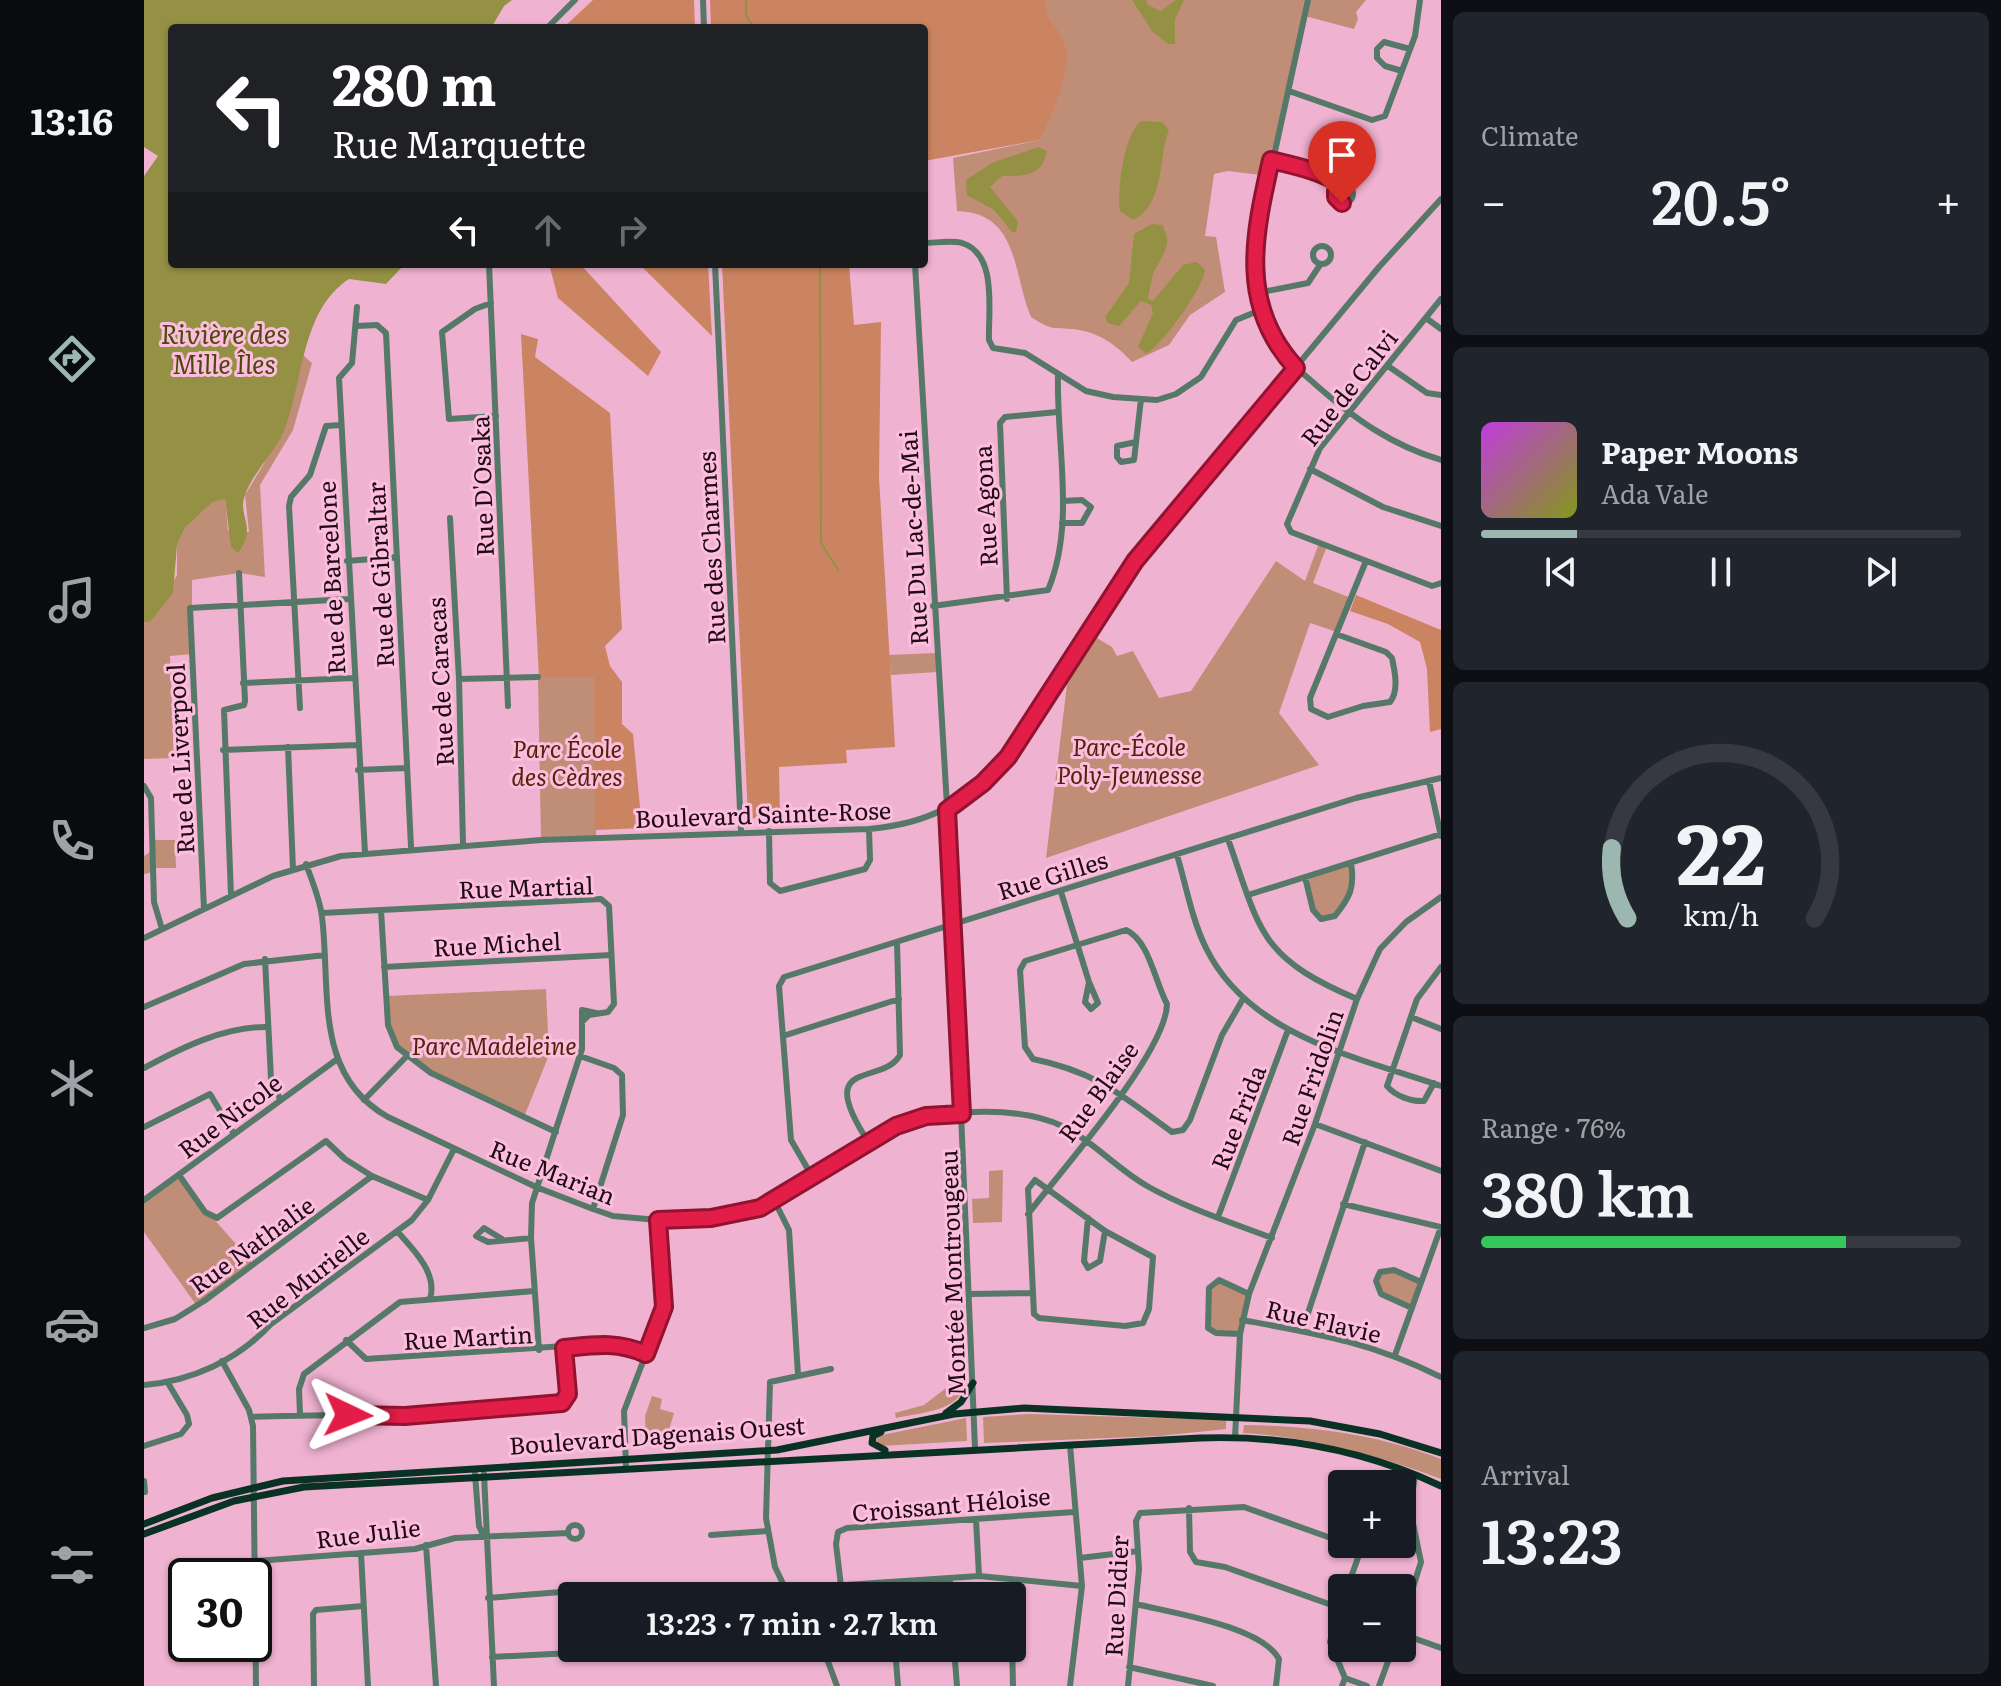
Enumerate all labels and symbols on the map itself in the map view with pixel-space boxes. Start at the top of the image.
pin [1308,121,1376,203]
water label: Rivière des Mille Îles [161,313,287,382]
street label: Rue de Calvi [1291,321,1405,453]
street label: Rue D'Osaka [461,415,501,557]
street label: Rue Du Lac-de-Mai [889,429,935,647]
street label: Rue Agona [963,444,1005,568]
street label: Rue des Charmes [687,450,733,646]
street label: Rue de Barcelone [307,480,353,676]
street label: Rue de Gibraltar [357,481,401,669]
street label: Rue de Caracas [417,596,461,768]
street label: Rue de Liverpool [157,663,201,855]
park label: Parc-École Poly-Jeunesse [1056,728,1202,791]
park label: Parc École des Cèdres [511,730,623,793]
street label: Boulevard Sainte-Rose [634,791,892,835]
street label: Rue Gilles [993,841,1112,907]
street label: Rue Martial [458,866,594,906]
street label: Rue Michel [432,922,562,964]
street label: Rue Fridolin [1271,1004,1351,1150]
park label: Parc Madeleine [411,1027,577,1062]
street label: Rue Blaise [1048,1033,1146,1149]
street label: Rue Frida [1201,1059,1273,1175]
street label: Rue Nicole [170,1064,288,1166]
street label: Rue Marian [485,1130,621,1212]
street label: Montée Montrougeau [929,1149,973,1397]
street label: Rue Nathalie [181,1187,321,1301]
street label: Rue Murielle [238,1218,376,1336]
street label: Rue Flavie [1263,1290,1385,1350]
street label: Rue Martin [402,1315,534,1357]
position arrow [306,1373,390,1457]
street label: Boulevard Dagenais Ouest [508,1406,807,1462]
street label: Croissant Héloise [850,1477,1052,1529]
street label: Rue Julie [314,1508,422,1556]
street label: Rue Didier [1094,1534,1136,1658]
speed limit sign: 30 [168,1558,272,1662]

